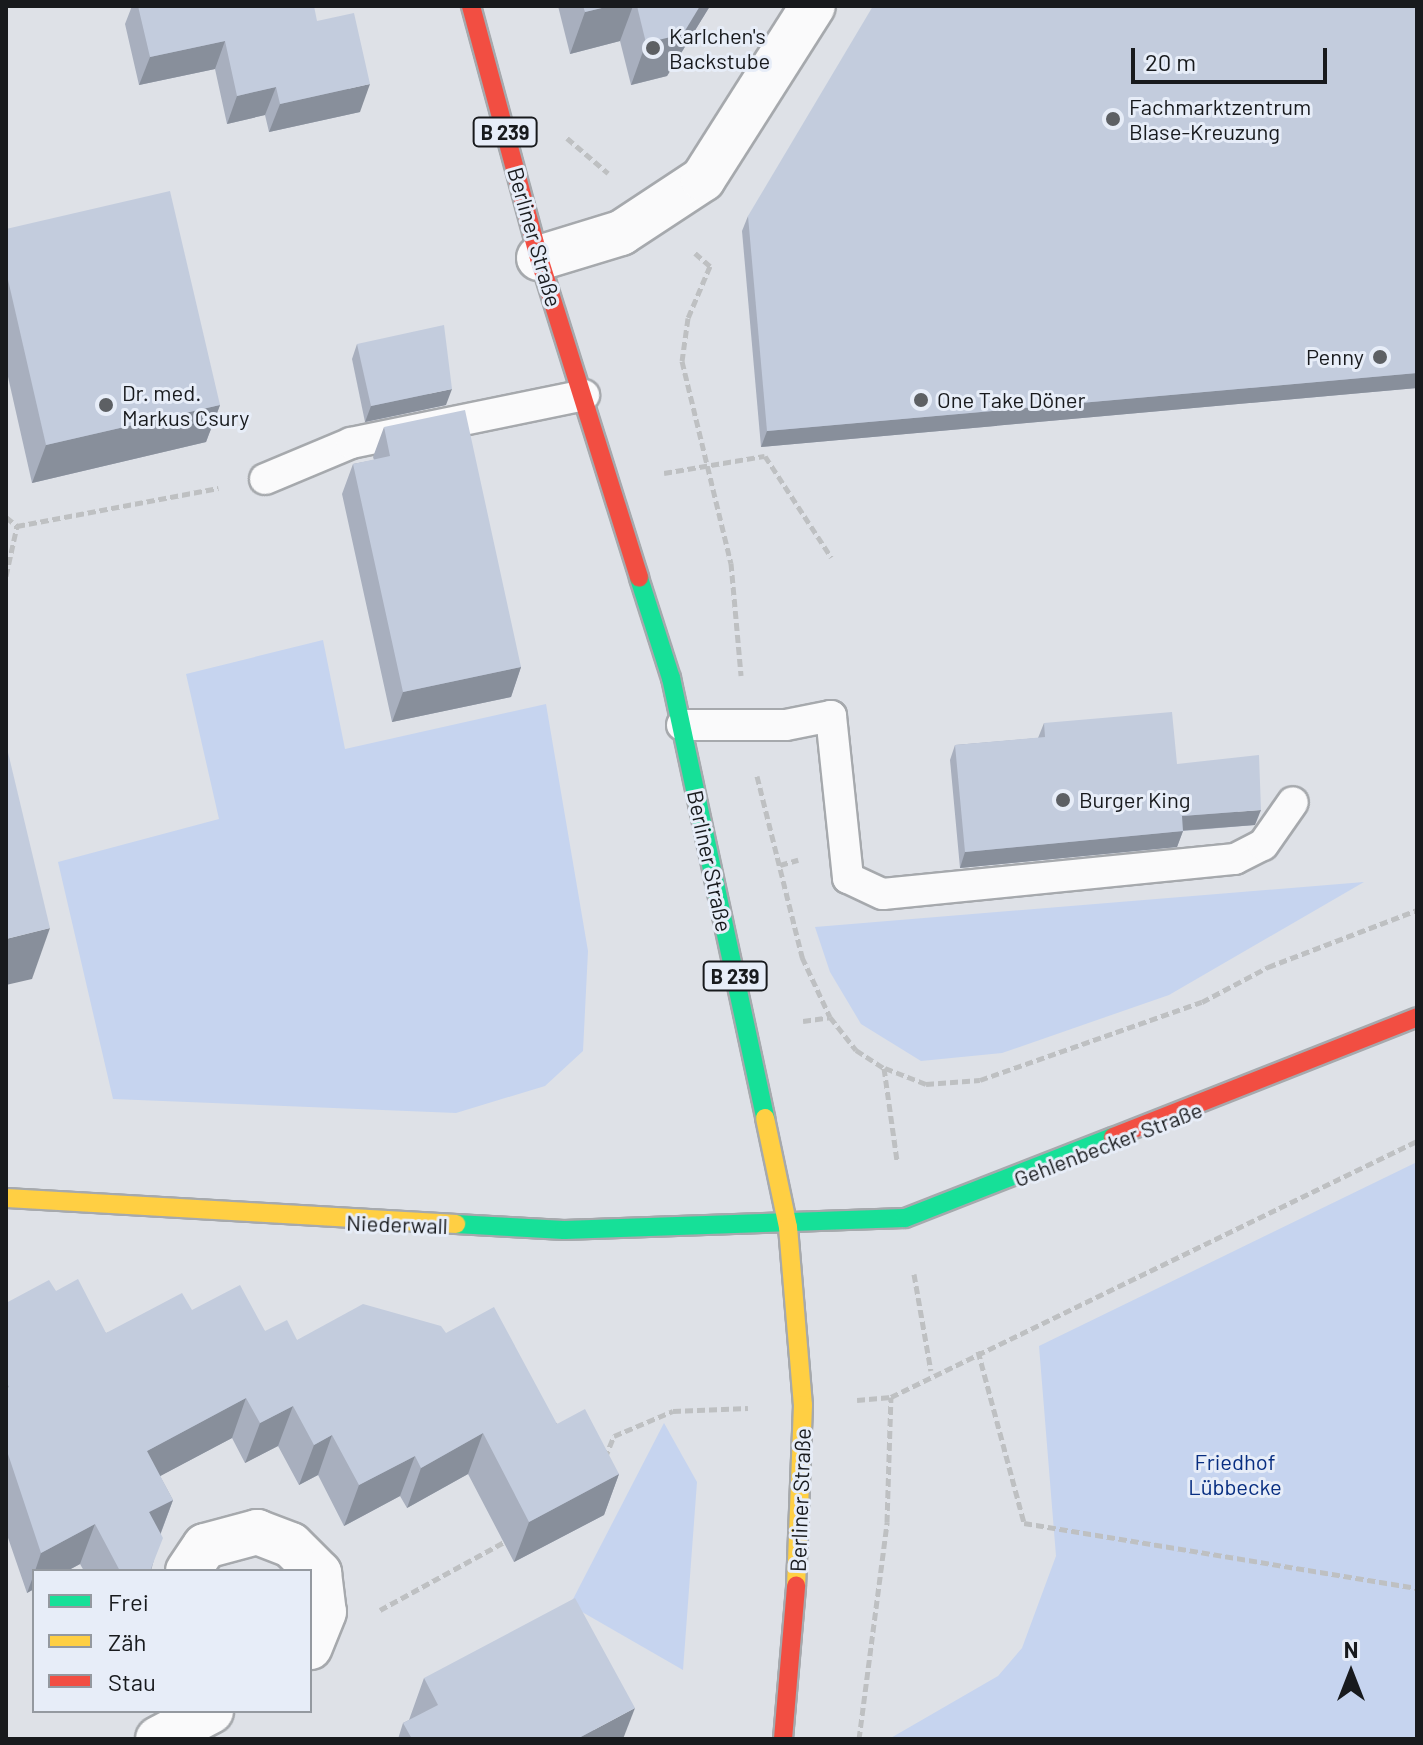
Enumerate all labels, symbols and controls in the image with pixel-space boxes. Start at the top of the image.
place label: Karlchen's Backstube [669,22,770,74]
scale bar [1135,32,1331,82]
marker: Karlchen's Backstube [644,39,662,57]
text: 20 m [1145,47,1196,76]
place label: Fachmarktzentrum Blase-Kreuzung [1129,93,1311,144]
marker: Fachmarktzentrum Blase-Kreuzung [1104,110,1122,128]
road number: B 239 [471,116,539,148]
street label: Berliner Straße [502,164,568,310]
place label: Penny [1306,344,1364,370]
marker: Penny [1371,348,1389,366]
place label: Dr. med. Markus Csury [122,379,249,430]
place label: One Take Döner [937,387,1085,413]
marker: One Take Döner [912,391,930,409]
marker: Dr. med. Markus Csury [97,396,115,414]
place label: Burger King [1079,787,1191,813]
street label: Berliner Straße [682,788,738,934]
marker: Burger King [1054,791,1072,809]
road number: B 239 [701,960,769,992]
street label: Gehlenbecker Straße [1010,1096,1206,1192]
street label: Niederwall [346,1209,448,1239]
street label: Berliner Straße [784,1428,816,1572]
park label: Friedhof Lübbecke [1188,1448,1282,1500]
legend [32,1569,312,1713]
text: Frei [108,1587,149,1616]
text: Zäh [108,1627,146,1656]
north arrow [1311,1633,1391,1713]
text: N [1344,1636,1358,1662]
text: Stau [108,1667,156,1696]

